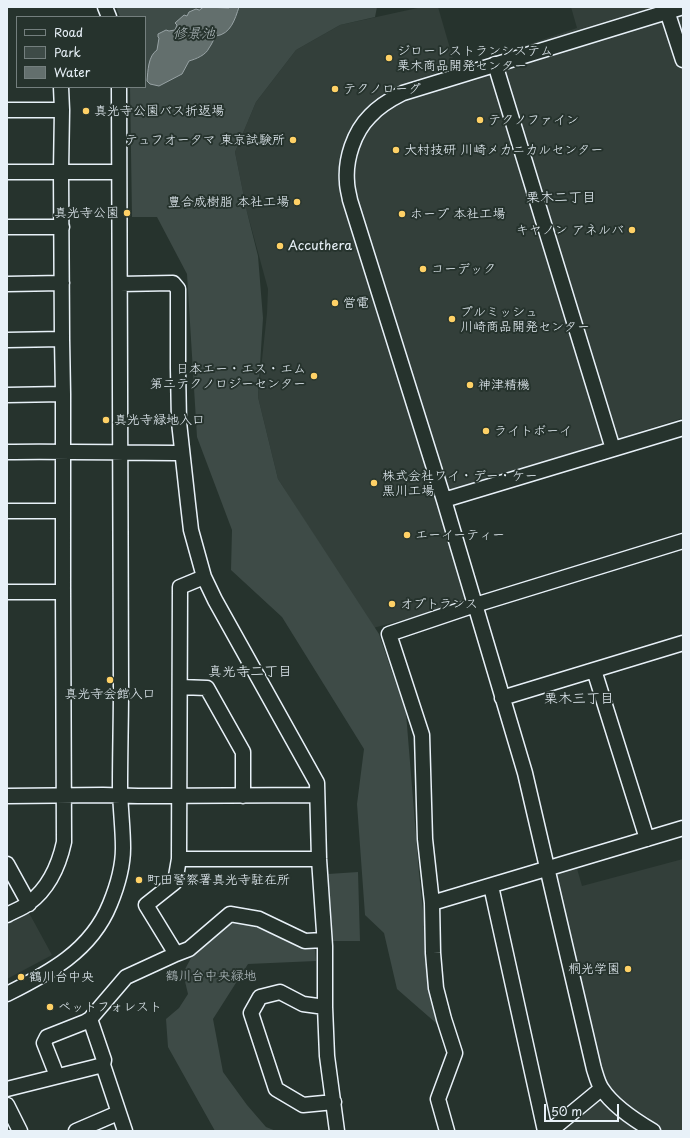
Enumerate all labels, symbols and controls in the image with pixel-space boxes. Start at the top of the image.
legend [16,16,146,88]
text: Road [54,23,83,41]
water label: 修景池 [173,26,215,42]
text: Park [54,43,81,61]
place label: ジローレストランシステム 栗木商品開発センター [397,43,553,74]
marker: ジローレストランシステム 栗木商品開発センター [384,53,394,63]
text: Water [54,63,90,81]
place label: テクノローグ [343,81,421,97]
marker: テクノローグ [330,84,340,94]
place label: 真光寺公園バス折返場 [94,103,224,119]
marker: 真光寺公園バス折返場 [81,106,91,116]
place label: テクノファイン [488,112,579,128]
marker: テクノファイン [475,115,485,125]
place label: テュフオータマ 東京試験所 [125,132,285,148]
marker: テュフオータマ 東京試験所 [288,135,298,145]
place label: 大村技研 川崎メカニカルセンター [404,142,603,158]
marker: 大村技研 川崎メカニカルセンター [391,145,401,155]
district label: 栗木二丁目 [526,190,596,206]
place label: 豊合成樹脂 本社工場 [168,194,289,210]
marker: 豊合成樹脂 本社工場 [292,197,302,207]
place label: 真光寺公園 [54,205,119,221]
place label: ホープ 本社工場 [410,206,505,222]
marker: 真光寺公園 [122,208,132,218]
marker: ホープ 本社工場 [397,209,407,219]
place label: キヤノン アネルバ [516,222,624,238]
marker: キヤノン アネルバ [627,225,637,235]
place label: Accuthera [288,238,352,254]
marker: Accuthera [275,241,285,251]
place label: コーデック [431,261,496,277]
marker: コーデック [418,264,428,274]
place label: 営電 [343,295,369,311]
marker: 営電 [330,298,340,308]
place label: ブルミッシュ 川崎商品開発センター [460,304,590,335]
marker: ブルミッシュ 川崎商品開発センター [447,314,457,324]
place label: 日本エー・エス・エム 第二テクノロジーセンター [150,361,306,392]
marker: 日本エー・エス・エム 第二テクノロジーセンター [309,371,319,381]
place label: 神津精機 [478,377,530,393]
marker: 神津精機 [465,380,475,390]
place label: 真光寺緑地入口 [114,412,205,428]
marker: 真光寺緑地入口 [101,415,111,425]
place label: ライトボーイ [494,423,572,439]
marker: ライトボーイ [481,426,491,436]
place label: 株式会社ワイ・デー・ケー 黒川工場 [382,468,538,499]
marker: 株式会社ワイ・デー・ケー 黒川工場 [369,478,379,488]
place label: エーイーティー [415,527,505,543]
marker: エーイーティー [402,530,412,540]
place label: オプトランス [400,596,478,612]
marker: オプトランス [387,599,397,609]
district label: 真光寺二丁目 [208,664,292,680]
marker: 真光寺会館入口 [105,675,115,685]
place label: 真光寺会館入口 [65,686,155,702]
district label: 栗木三丁目 [544,691,614,707]
place label: 町田警察署真光寺駐在所 [147,872,290,888]
marker: 町田警察署真光寺駐在所 [134,875,144,885]
place label: 桐光学園 [568,961,620,977]
marker: 桐光学園 [623,964,633,974]
park label: 鶴川台中央緑地 [166,968,256,984]
place label: 鶴川台中央 [29,969,94,985]
marker: 鶴川台中央 [16,972,26,982]
place label: ペットフォレスト [58,999,162,1015]
marker: ペットフォレスト [45,1002,55,1012]
scale bar [546,1096,621,1122]
text: 50 m [551,1102,582,1120]

